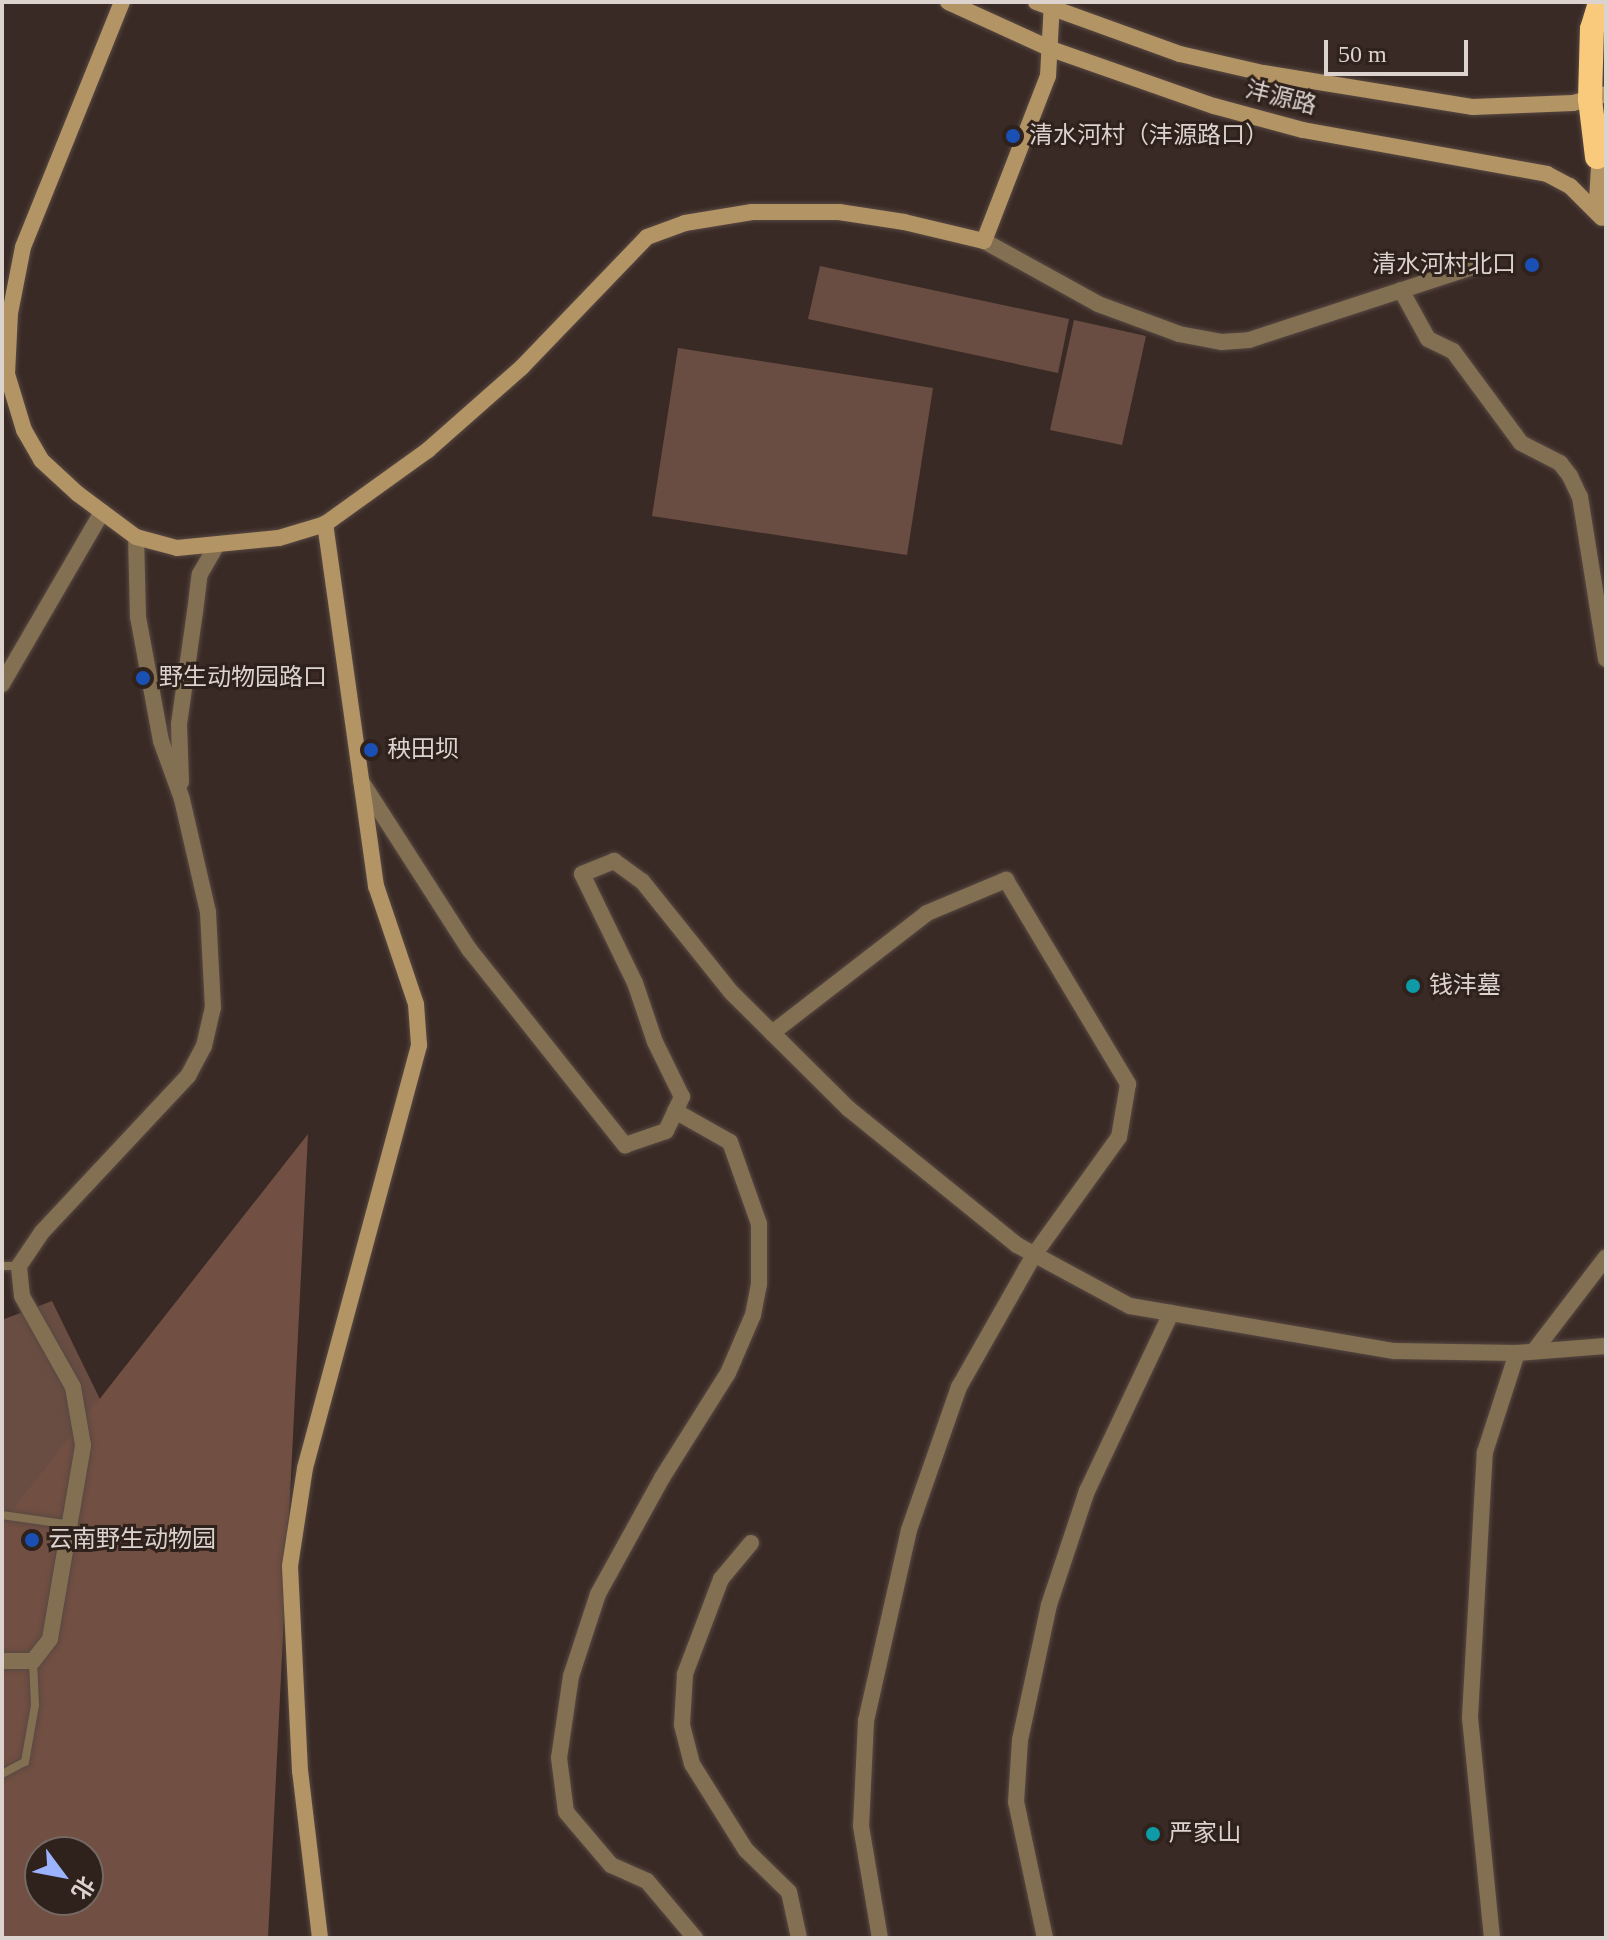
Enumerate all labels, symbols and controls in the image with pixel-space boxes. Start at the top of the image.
scale bar [1328,24,1472,74]
text: 50 m [1338,41,1387,67]
street label: 沣源路 [1243,75,1319,121]
place label: 清水河村（沣源路口） [1029,122,1269,150]
marker: 清水河村（沣源路口） [1004,127,1022,145]
place label: 清水河村北口 [1372,251,1516,279]
marker: 清水河村北口 [1523,256,1541,274]
place label: 野生动物园路口 [159,664,327,692]
marker: 野生动物园路口 [134,669,152,687]
place label: 秧田坝 [387,736,459,764]
marker: 秧田坝 [362,741,380,759]
place label: 钱沣墓 [1429,972,1501,1000]
marker: 钱沣墓 [1404,977,1422,995]
place label: 云南野生动物园 [48,1526,216,1554]
marker: 云南野生动物园 [23,1531,41,1549]
place label: 严家山 [1169,1820,1241,1848]
marker: 严家山 [1144,1825,1162,1843]
north arrow [24,1836,104,1916]
text: 北 [67,1872,100,1904]

